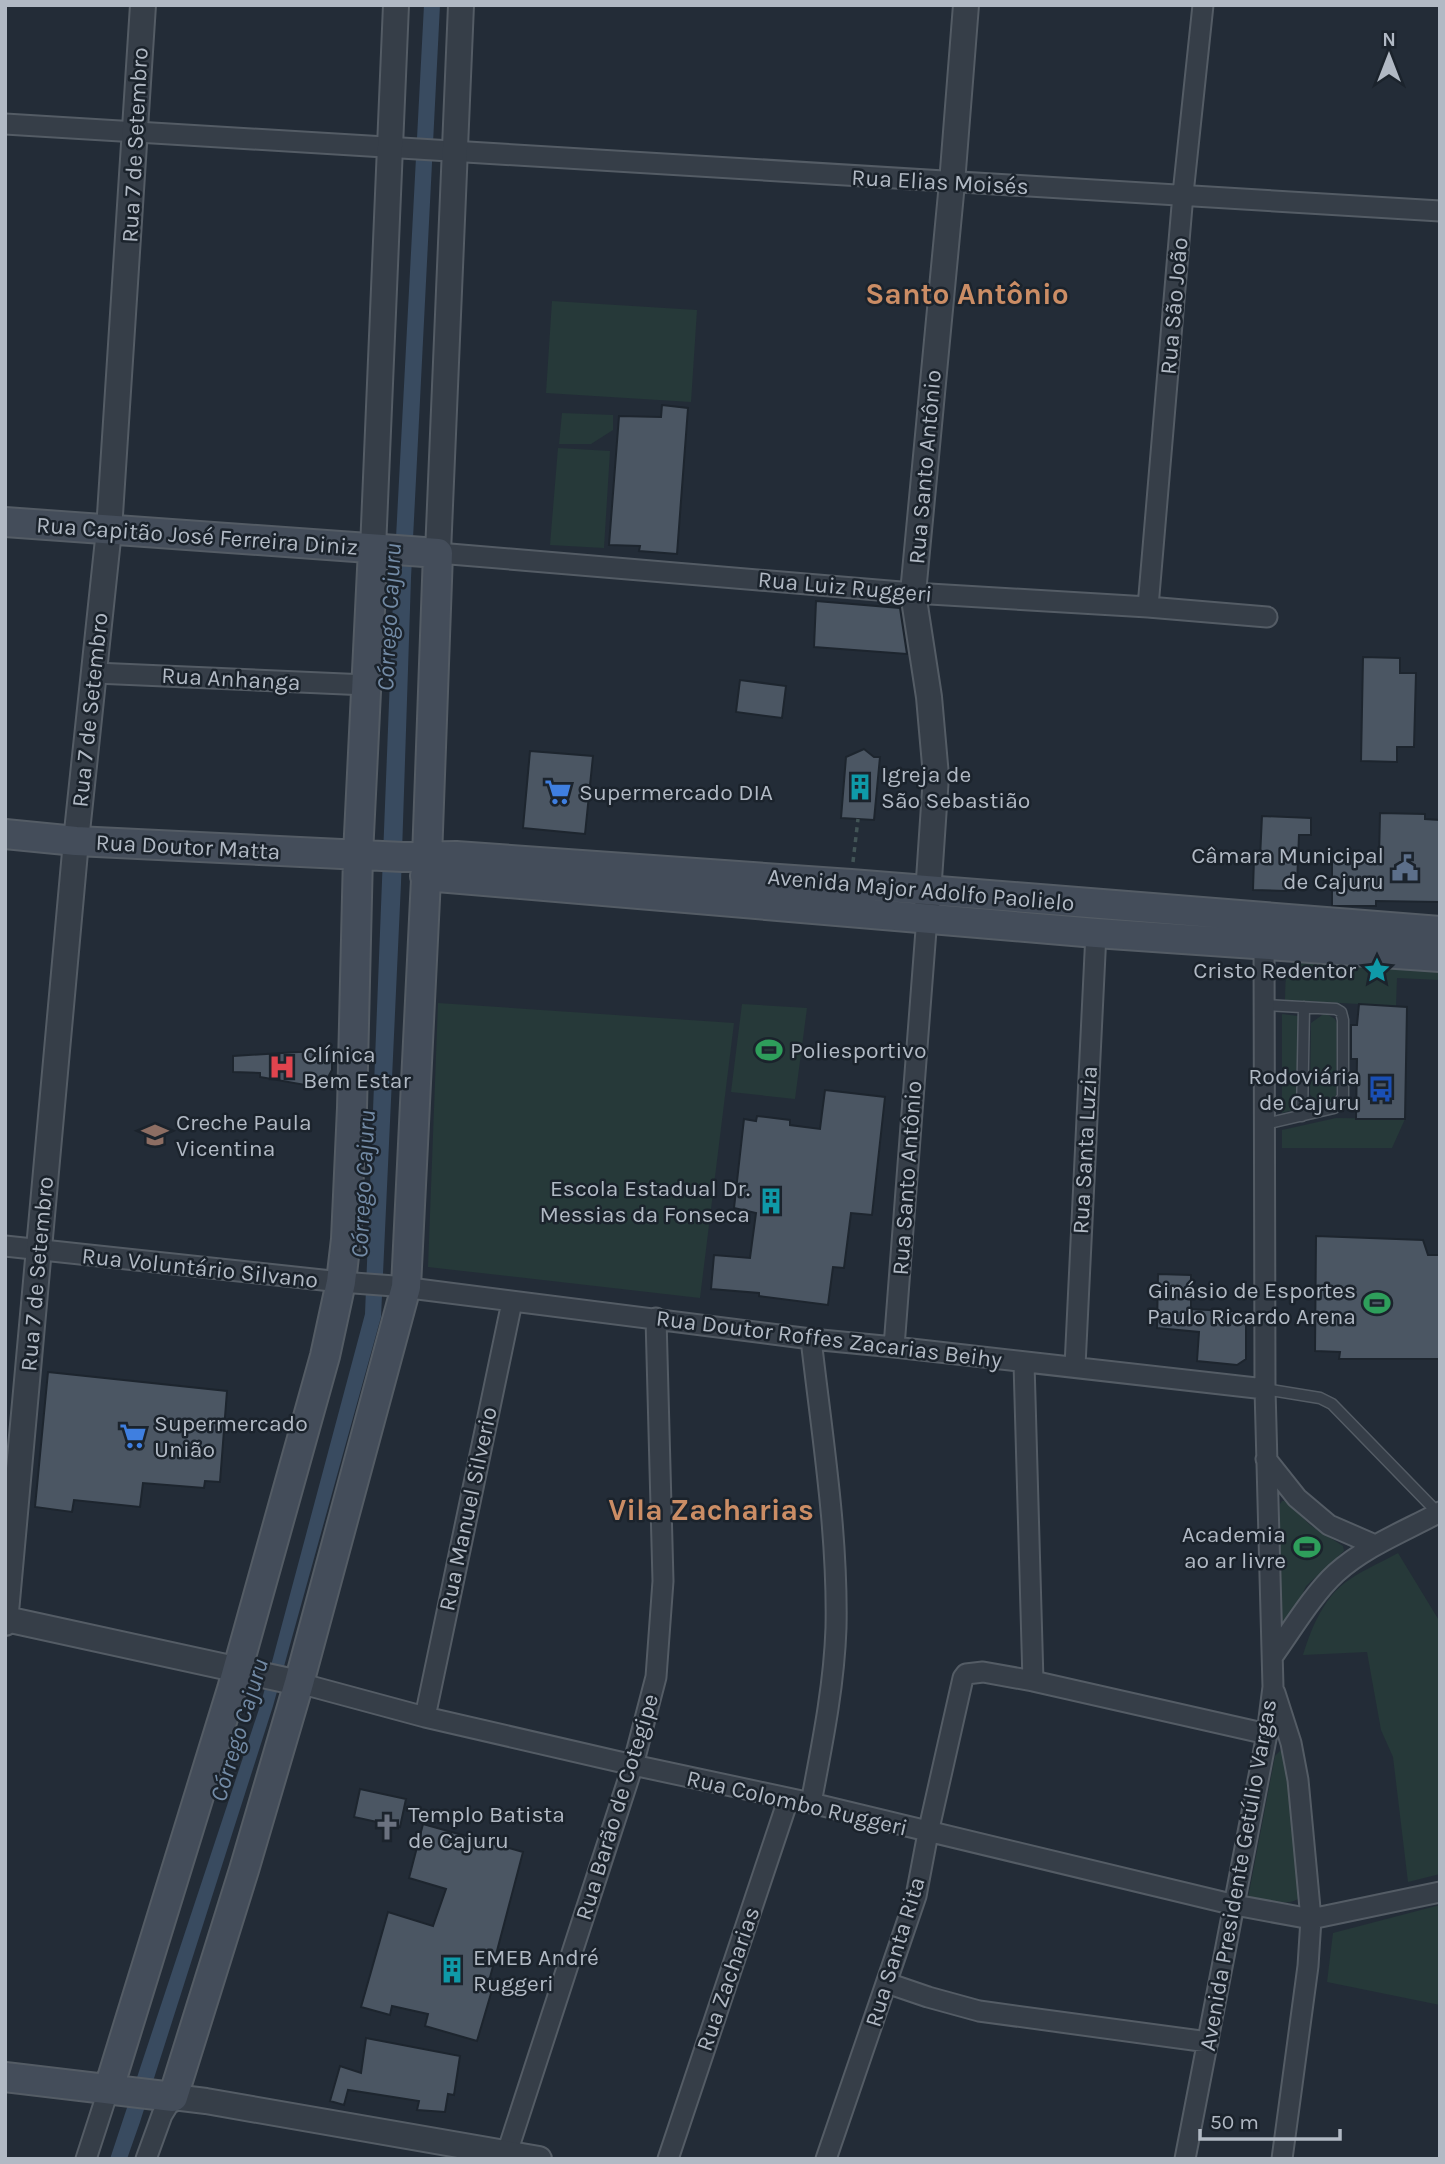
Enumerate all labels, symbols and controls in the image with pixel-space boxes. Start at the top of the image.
north arrow [1354,21,1424,91]
text: N [1382,29,1396,51]
street label: Rua 7 de Setembro [116,47,154,243]
street label: Rua Elias Moisés [851,164,1029,200]
street label: Rua São João [1155,236,1193,376]
district label: Santo Antônio [865,276,1069,312]
street label: Rua Santo Antônio [903,369,947,565]
street label: Rua Capitão José Ferreira Diniz [35,511,359,561]
water label: Córrego Cajuru [371,542,407,692]
street label: Rua Luiz Ruggeri [757,566,933,608]
street label: Rua 7 de Setembro [66,611,114,809]
street label: Rua Anhanga [161,662,301,696]
place label: Igreja de São Sebastião [881,761,1030,814]
building icon: Igreja de São Sebastião [845,772,875,802]
supermarket icon: Supermercado DIA [543,777,573,807]
place label: Supermercado DIA [579,779,773,806]
street label: Rua Doutor Matta [95,829,281,865]
place label: Câmara Municipal de Cajuru [1191,842,1384,895]
public building icon: Câmara Municipal de Cajuru [1390,853,1420,883]
street label: Avenida Major Adolfo Paolielo [766,863,1076,917]
place icon: Cristo Redentor [1362,955,1392,985]
place label: Cristo Redentor [1193,957,1357,984]
sports icon: Poliesportivo [754,1035,784,1065]
place label: Poliesportivo [790,1037,926,1064]
place label: Clínica Bem Estar [303,1041,411,1094]
hospital icon: Clínica Bem Estar [267,1052,297,1082]
place label: Rodoviária de Cajuru [1248,1063,1360,1116]
street label: Rua Santa Luzia [1067,1065,1103,1235]
bus stop icon: Rodoviária de Cajuru [1366,1074,1396,1104]
street label: Rua Santo Antônio [887,1080,927,1276]
place label: Creche Paula Vicentina [176,1109,312,1162]
water label: Córrego Cajuru [345,1109,381,1259]
school or university icon: Creche Paula Vicentina [140,1120,170,1150]
street label: Rua 7 de Setembro [15,1175,59,1373]
place label: Escola Estadual Dr. Messias da Fonseca [539,1175,750,1228]
building icon: Escola Estadual Dr. Messias da Fonseca [756,1186,786,1216]
street label: Rua Voluntário Silvano [80,1242,320,1294]
place label: Ginásio de Esportes Paulo Ricardo Arena [1147,1277,1356,1330]
sports icon: Ginásio de Esportes Paulo Ricardo Arena [1362,1288,1392,1318]
street label: Rua Doutor Roffes Zacarias Beihy [654,1304,1004,1374]
street label: Rua Manuel Silverio [433,1404,503,1614]
place label: Supermercado União [154,1410,308,1463]
supermarket icon: Supermercado União [118,1421,148,1451]
district label: Vila Zacharias [608,1492,814,1528]
place label: Academia ao ar livre [1182,1521,1286,1574]
sports icon: Academia ao ar livre [1292,1532,1322,1562]
water label: Córrego Cajuru [204,1655,274,1805]
street label: Rua Barão de Cotegipe [570,1691,664,1923]
street label: Avenida Presidente Getúlio Vargas [1194,1697,1282,2053]
street label: Rua Colombo Ruggeri [684,1764,910,1842]
place label: Templo Batista de Cajuru [408,1801,565,1854]
church icon: Templo Batista de Cajuru [372,1812,402,1842]
street label: Rua Santa Rita [859,1874,931,2030]
street label: Rua Zacharias [691,1903,765,2055]
place label: EMEB André Ruggeri [473,1944,599,1997]
building icon: EMEB André Ruggeri [437,1955,467,1985]
scale bar [1200,2098,1340,2142]
text: 50 m [1210,2110,1259,2134]

